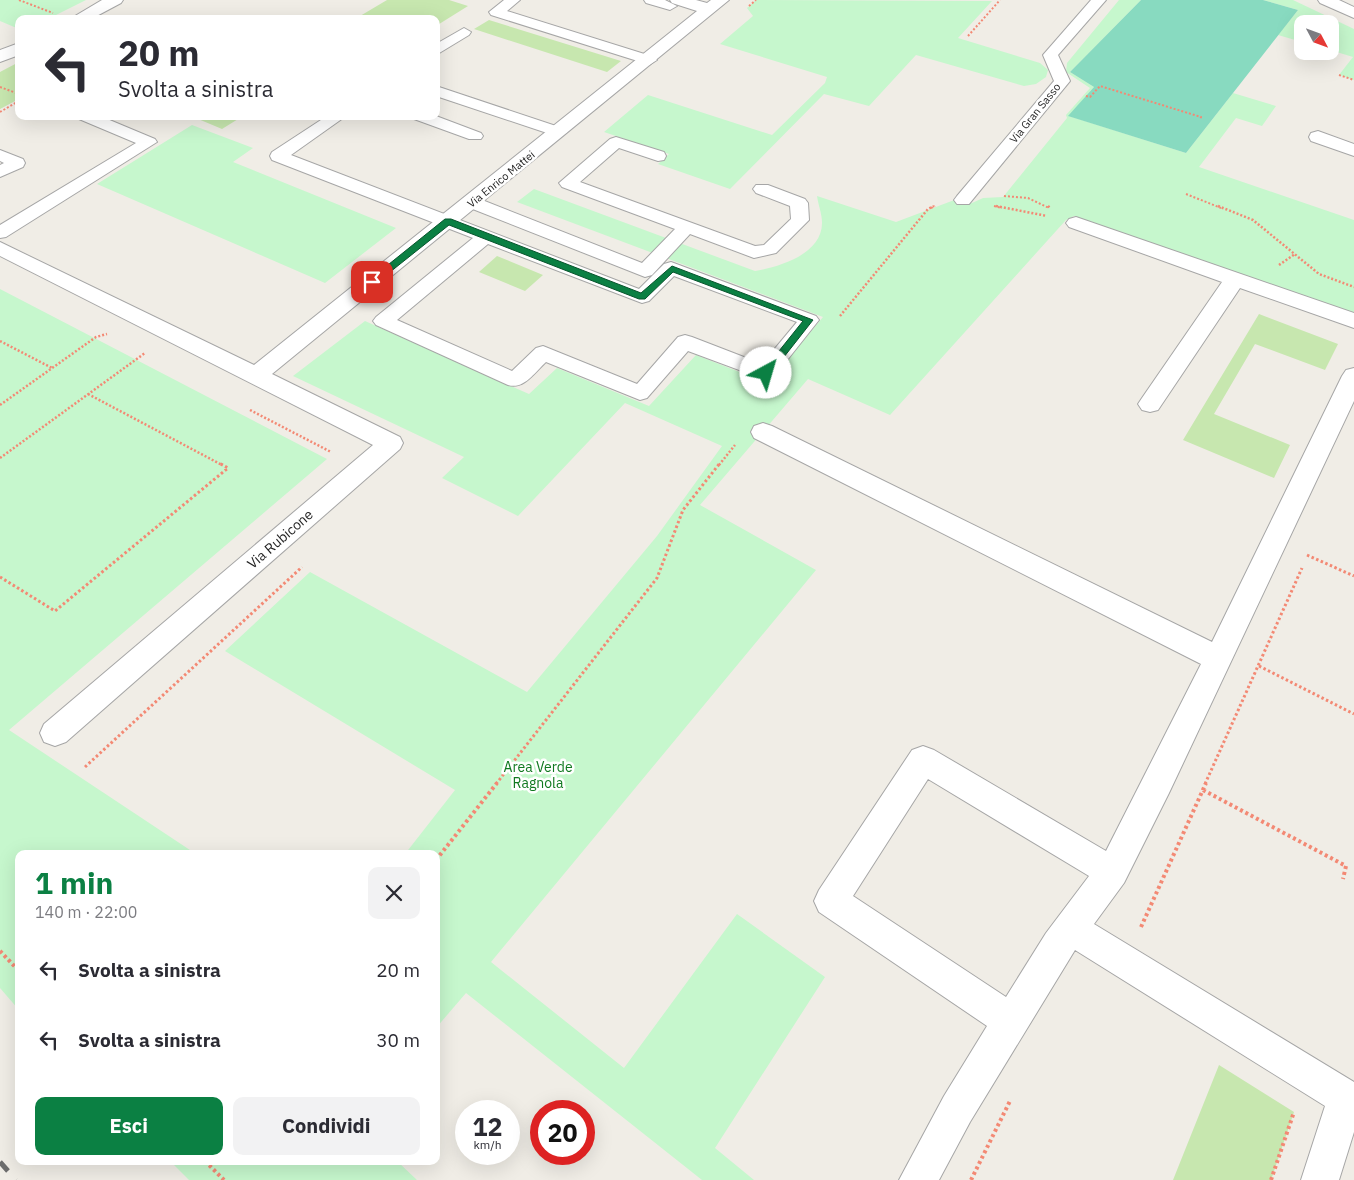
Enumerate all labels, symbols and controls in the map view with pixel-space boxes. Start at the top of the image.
north arrow [1294,15,1339,60]
map controls [1294,15,1339,60]
text: 20 m [118,30,200,76]
icon: left [35,35,100,100]
text: Svolta a sinistra [118,74,273,103]
street label: Via Gran Sasso [1006,80,1064,146]
street label: Via Enrico Mattei [464,148,538,210]
pin [351,261,393,303]
icon: arrive [358,268,386,296]
position arrow [739,346,791,398]
street label: Via Rubicone [243,505,317,573]
park label: Area Verde Ragnola [503,758,573,792]
text: 1 min [35,863,113,902]
button: close [368,867,420,919]
text: 140 m · 22:00 [35,902,137,922]
icon: left [35,956,63,984]
text: Svolta a sinistra [78,958,221,982]
text: 20 m [376,958,420,982]
icon: left [35,1026,63,1054]
text: Svolta a sinistra [78,1028,221,1052]
text: 30 m [376,1028,420,1052]
button: Esci [35,1097,223,1155]
button: Condividi [233,1097,420,1155]
speed limit sign: 20 [530,1100,595,1165]
text: 12 [472,1110,503,1143]
text: km/h [473,1137,502,1152]

